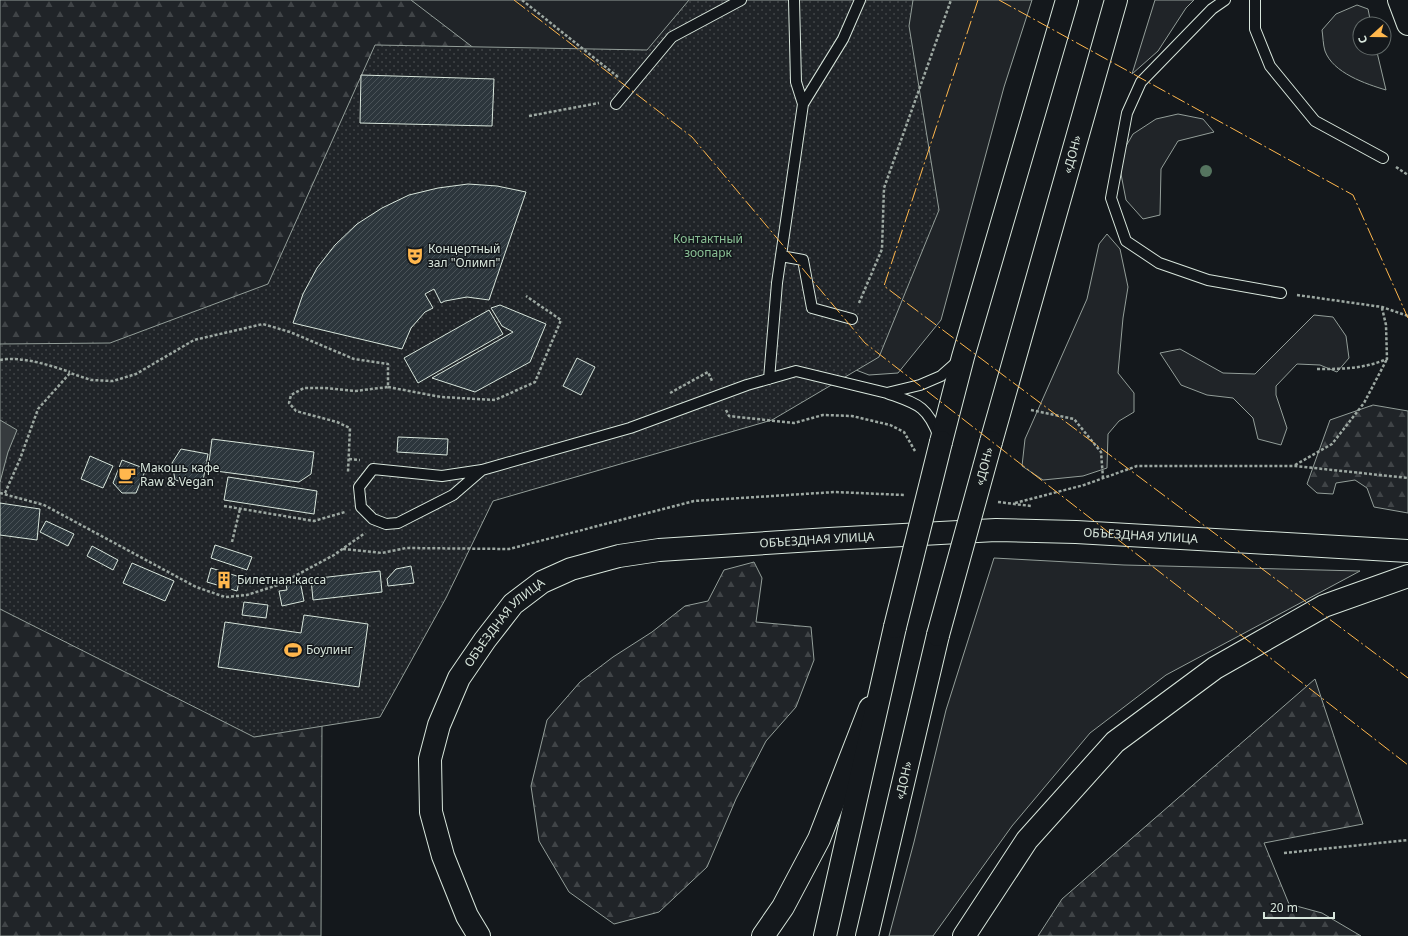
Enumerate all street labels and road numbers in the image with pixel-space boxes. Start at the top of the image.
street label: «ДОН» [1058,133,1085,175]
street label: «ДОН» [970,445,997,487]
street label: ОБЪЕЗДНАЯ УЛИЦА [1083,523,1199,547]
street label: ОБЪЕЗДНАЯ УЛИЦА [759,528,875,551]
street label: ОБЪЕЗДНАЯ УЛИЦА [460,574,548,670]
street label: «ДОН» [890,759,916,801]

